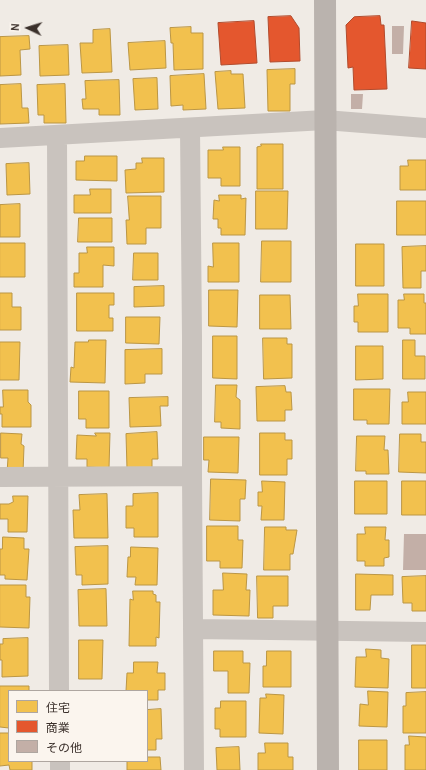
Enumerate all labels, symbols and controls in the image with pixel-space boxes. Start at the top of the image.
north arrow [8,8,48,48]
text: N [9,23,22,32]
legend [8,690,148,762]
text: 住宅 [46,701,70,715]
text: 商業 [46,721,70,735]
text: その他 [46,741,82,755]

